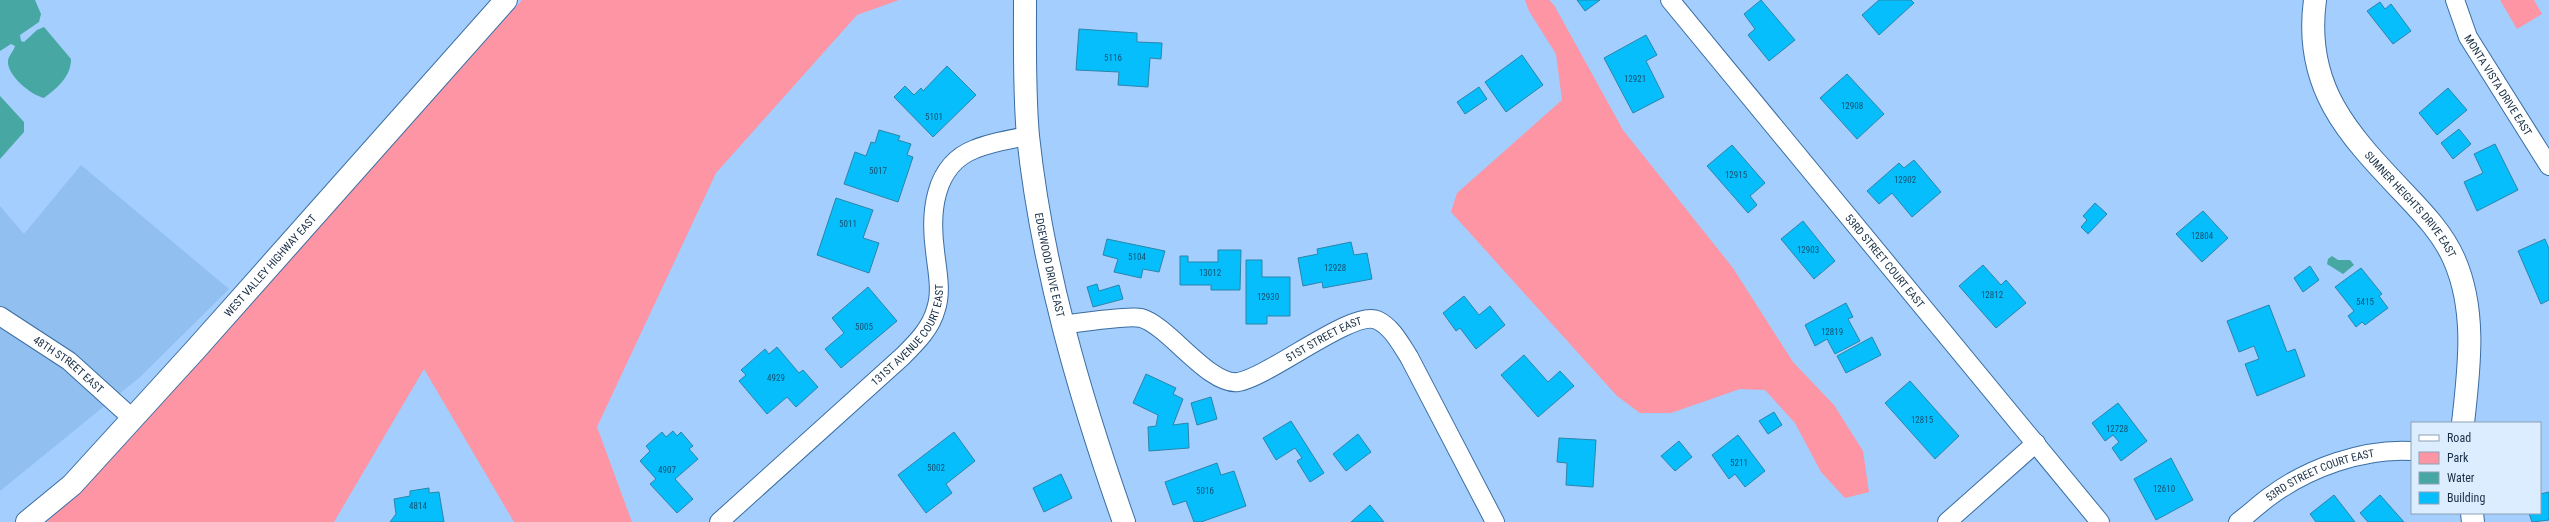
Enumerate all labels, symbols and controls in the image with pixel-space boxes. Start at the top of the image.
street label: MONTA VISTA DRIVE EAST [2462,32,2535,138]
house number: 5116 [1104,53,1122,63]
house number: 12921 [1624,74,1646,84]
house number: 12908 [1841,101,1863,111]
house number: 5101 [925,112,943,122]
street label: SUMNER HEIGHTS DRIVE EAST [2362,149,2459,260]
house number: 5017 [869,166,887,176]
house number: 12915 [1725,170,1748,180]
house number: 12902 [1894,175,1917,185]
street label: WEST VALLEY HIGHWAY EAST [221,211,319,319]
street label: 53RD STREET COURT EAST [1842,211,1928,311]
street label: EDGEWOOD DRIVE EAST [1032,212,1067,319]
house number: 5011 [839,219,857,229]
house number: 12804 [2191,231,2214,241]
house number: 12903 [1797,245,1819,255]
house number: 5104 [1128,252,1146,262]
house number: 12928 [1324,263,1346,273]
house number: 13012 [1199,268,1222,278]
street label: 131ST AVENUE COURT EAST [868,284,945,388]
house number: 12812 [1981,290,2004,300]
house number: 12930 [1257,292,1279,302]
house number: 5415 [2356,297,2374,307]
street label: 51ST STREET EAST [1283,314,1363,365]
house number: 5005 [855,322,873,332]
house number: 12819 [1821,327,1843,337]
street label: 48TH STREET EAST [31,333,107,396]
house number: 4929 [767,373,785,383]
house number: 12815 [1911,415,1934,425]
legend [2411,422,2541,514]
house number: 12728 [2106,424,2128,434]
text: Road [2447,431,2471,445]
street label: 53RD STREET COURT EAST [2263,446,2375,504]
text: Park [2447,451,2469,465]
house number: 5211 [1730,458,1748,468]
house number: 5002 [927,463,945,473]
house number: 4907 [658,465,676,475]
text: Water [2447,471,2475,485]
house number: 12610 [2153,484,2175,494]
house number: 5016 [1196,486,1214,496]
text: Building [2447,491,2485,505]
house number: 4814 [409,501,427,511]

